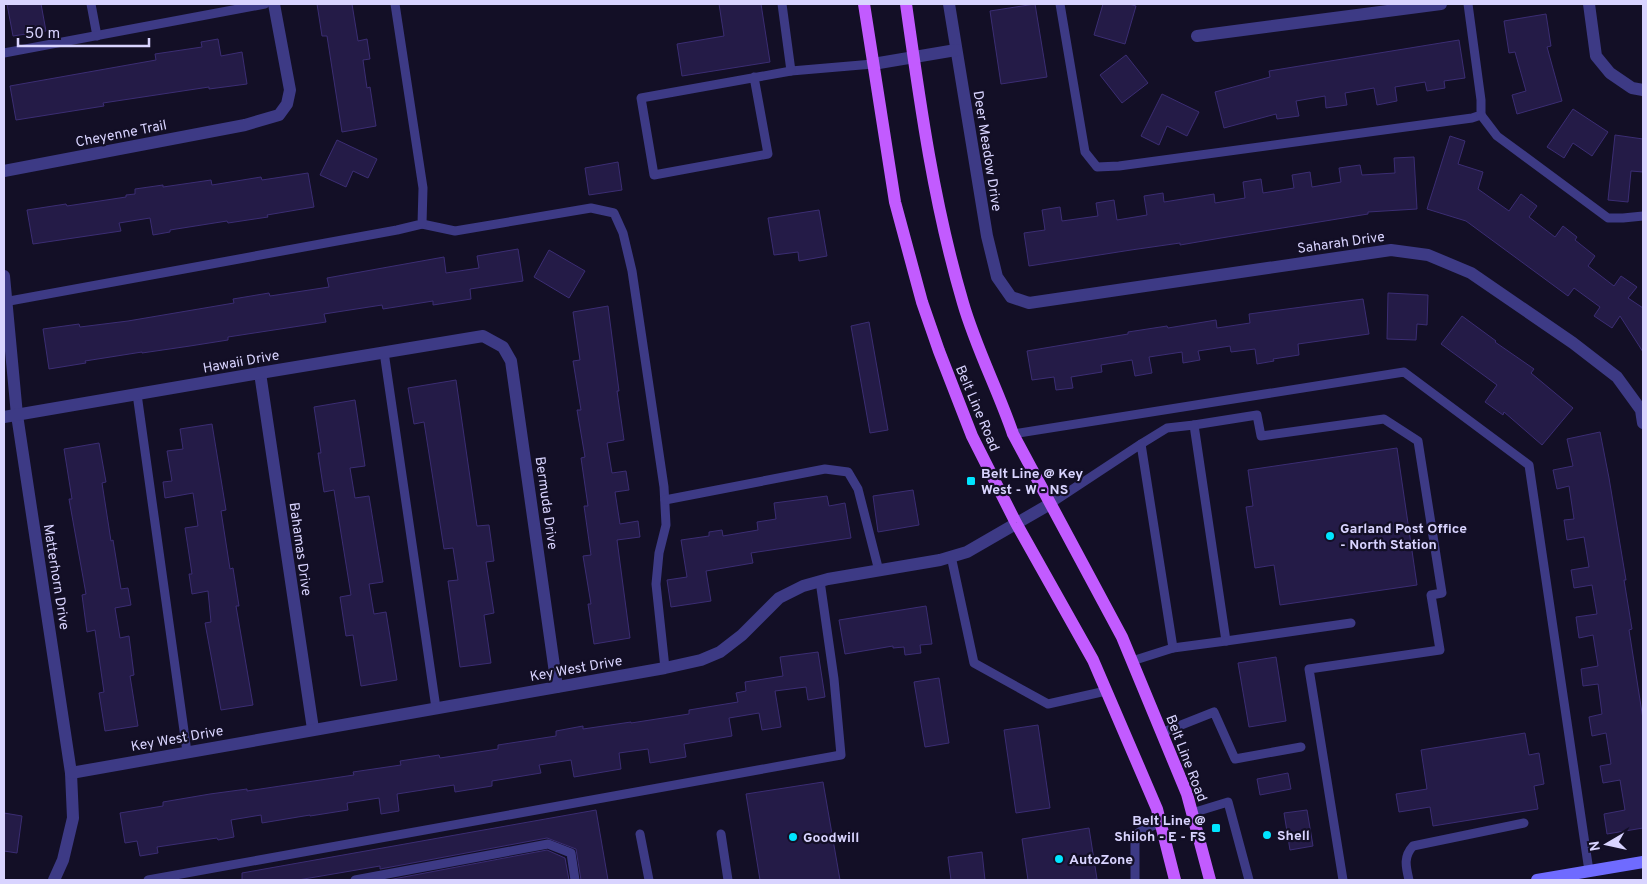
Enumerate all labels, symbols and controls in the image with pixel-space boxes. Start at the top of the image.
scale bar [18,15,149,47]
text: 50 m [25,25,60,44]
street label: Deer Meadow Drive [969,90,1004,213]
street label: Cheyenne Trail [74,117,168,152]
street label: Saharah Drive [1296,229,1386,258]
street label: Hawaii Drive [202,347,281,378]
street label: Belt Line Road [951,363,1002,454]
street label: Bermuda Drive [531,456,560,551]
place label: Belt Line @ Key West - W - NS [981,466,1083,499]
marker: Belt Line @ Key West - W - NS [965,475,977,487]
street label: Bahamas Drive [285,501,315,597]
place label: Garland Post Office - North Station [1340,521,1467,554]
street label: Matterhorn Drive [39,523,72,631]
marker: Garland Post Office - North Station [1324,530,1336,542]
street label: Key West Drive [529,653,624,686]
street label: Belt Line Road [1161,713,1210,804]
street label: Key West Drive [130,723,225,756]
place label: Belt Line @ Shiloh - E - FS [1114,813,1206,846]
north arrow [1582,819,1632,869]
marker: Belt Line @ Shiloh - E - FS [1210,822,1222,834]
place label: Shell [1277,828,1310,845]
marker: Shell [1261,829,1273,841]
place label: Goodwill [803,830,859,847]
marker: Goodwill [787,831,799,843]
text: N [1586,839,1605,852]
place label: AutoZone [1069,852,1133,869]
marker: AutoZone [1053,853,1065,865]

